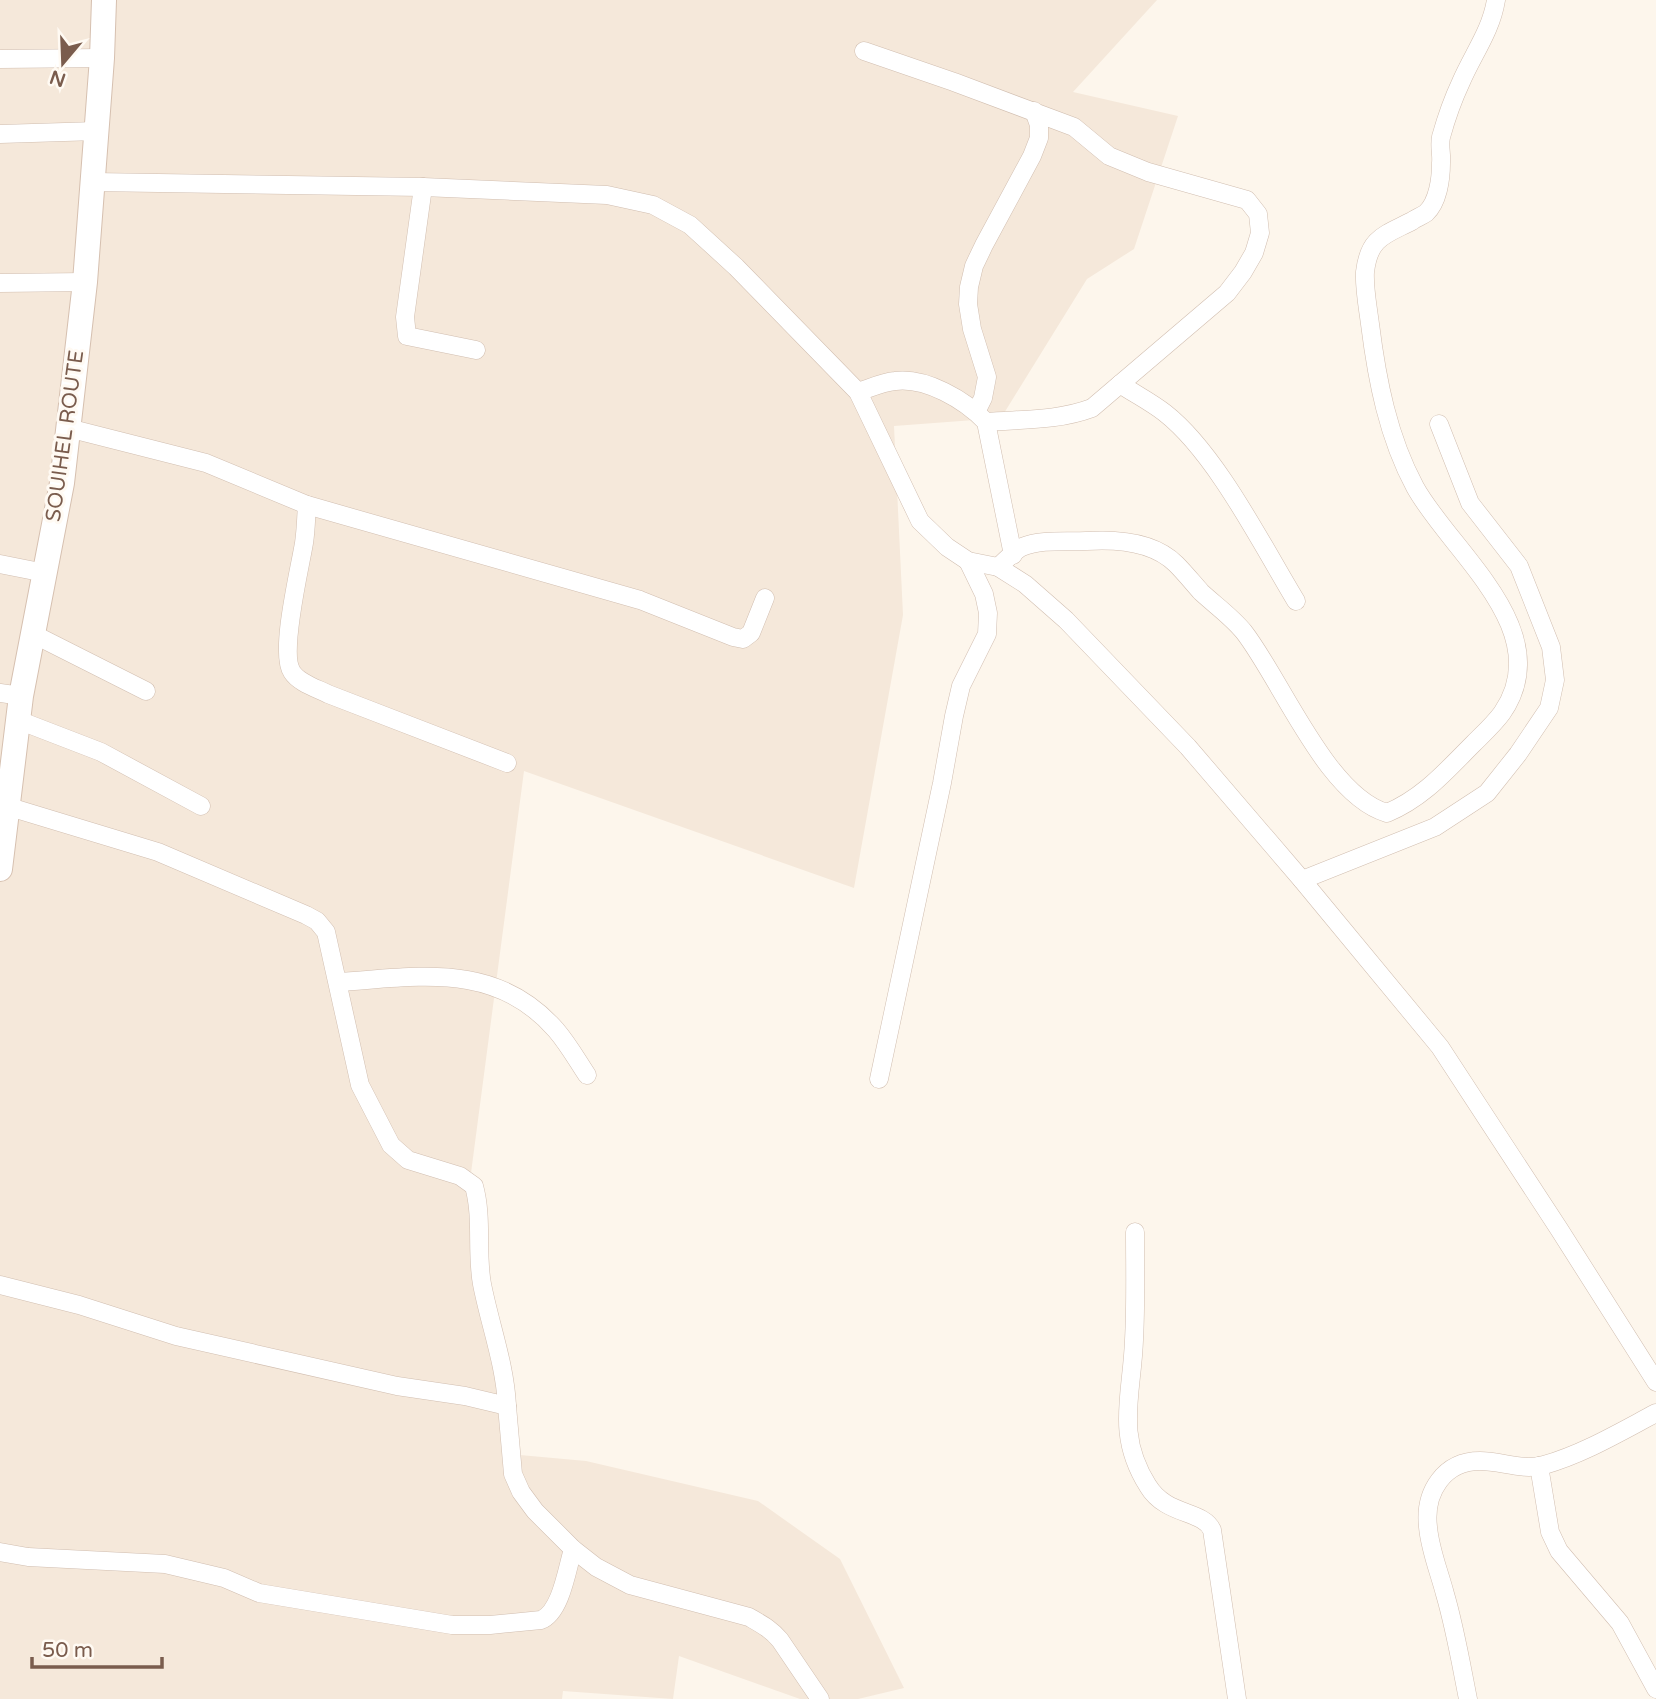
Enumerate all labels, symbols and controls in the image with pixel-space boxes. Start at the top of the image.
north arrow [28,28,98,98]
text: N [47,65,69,91]
street label: SOUIHEL ROUTE [41,349,89,523]
scale bar [32,1626,161,1670]
text: 50 m [42,1638,93,1663]

